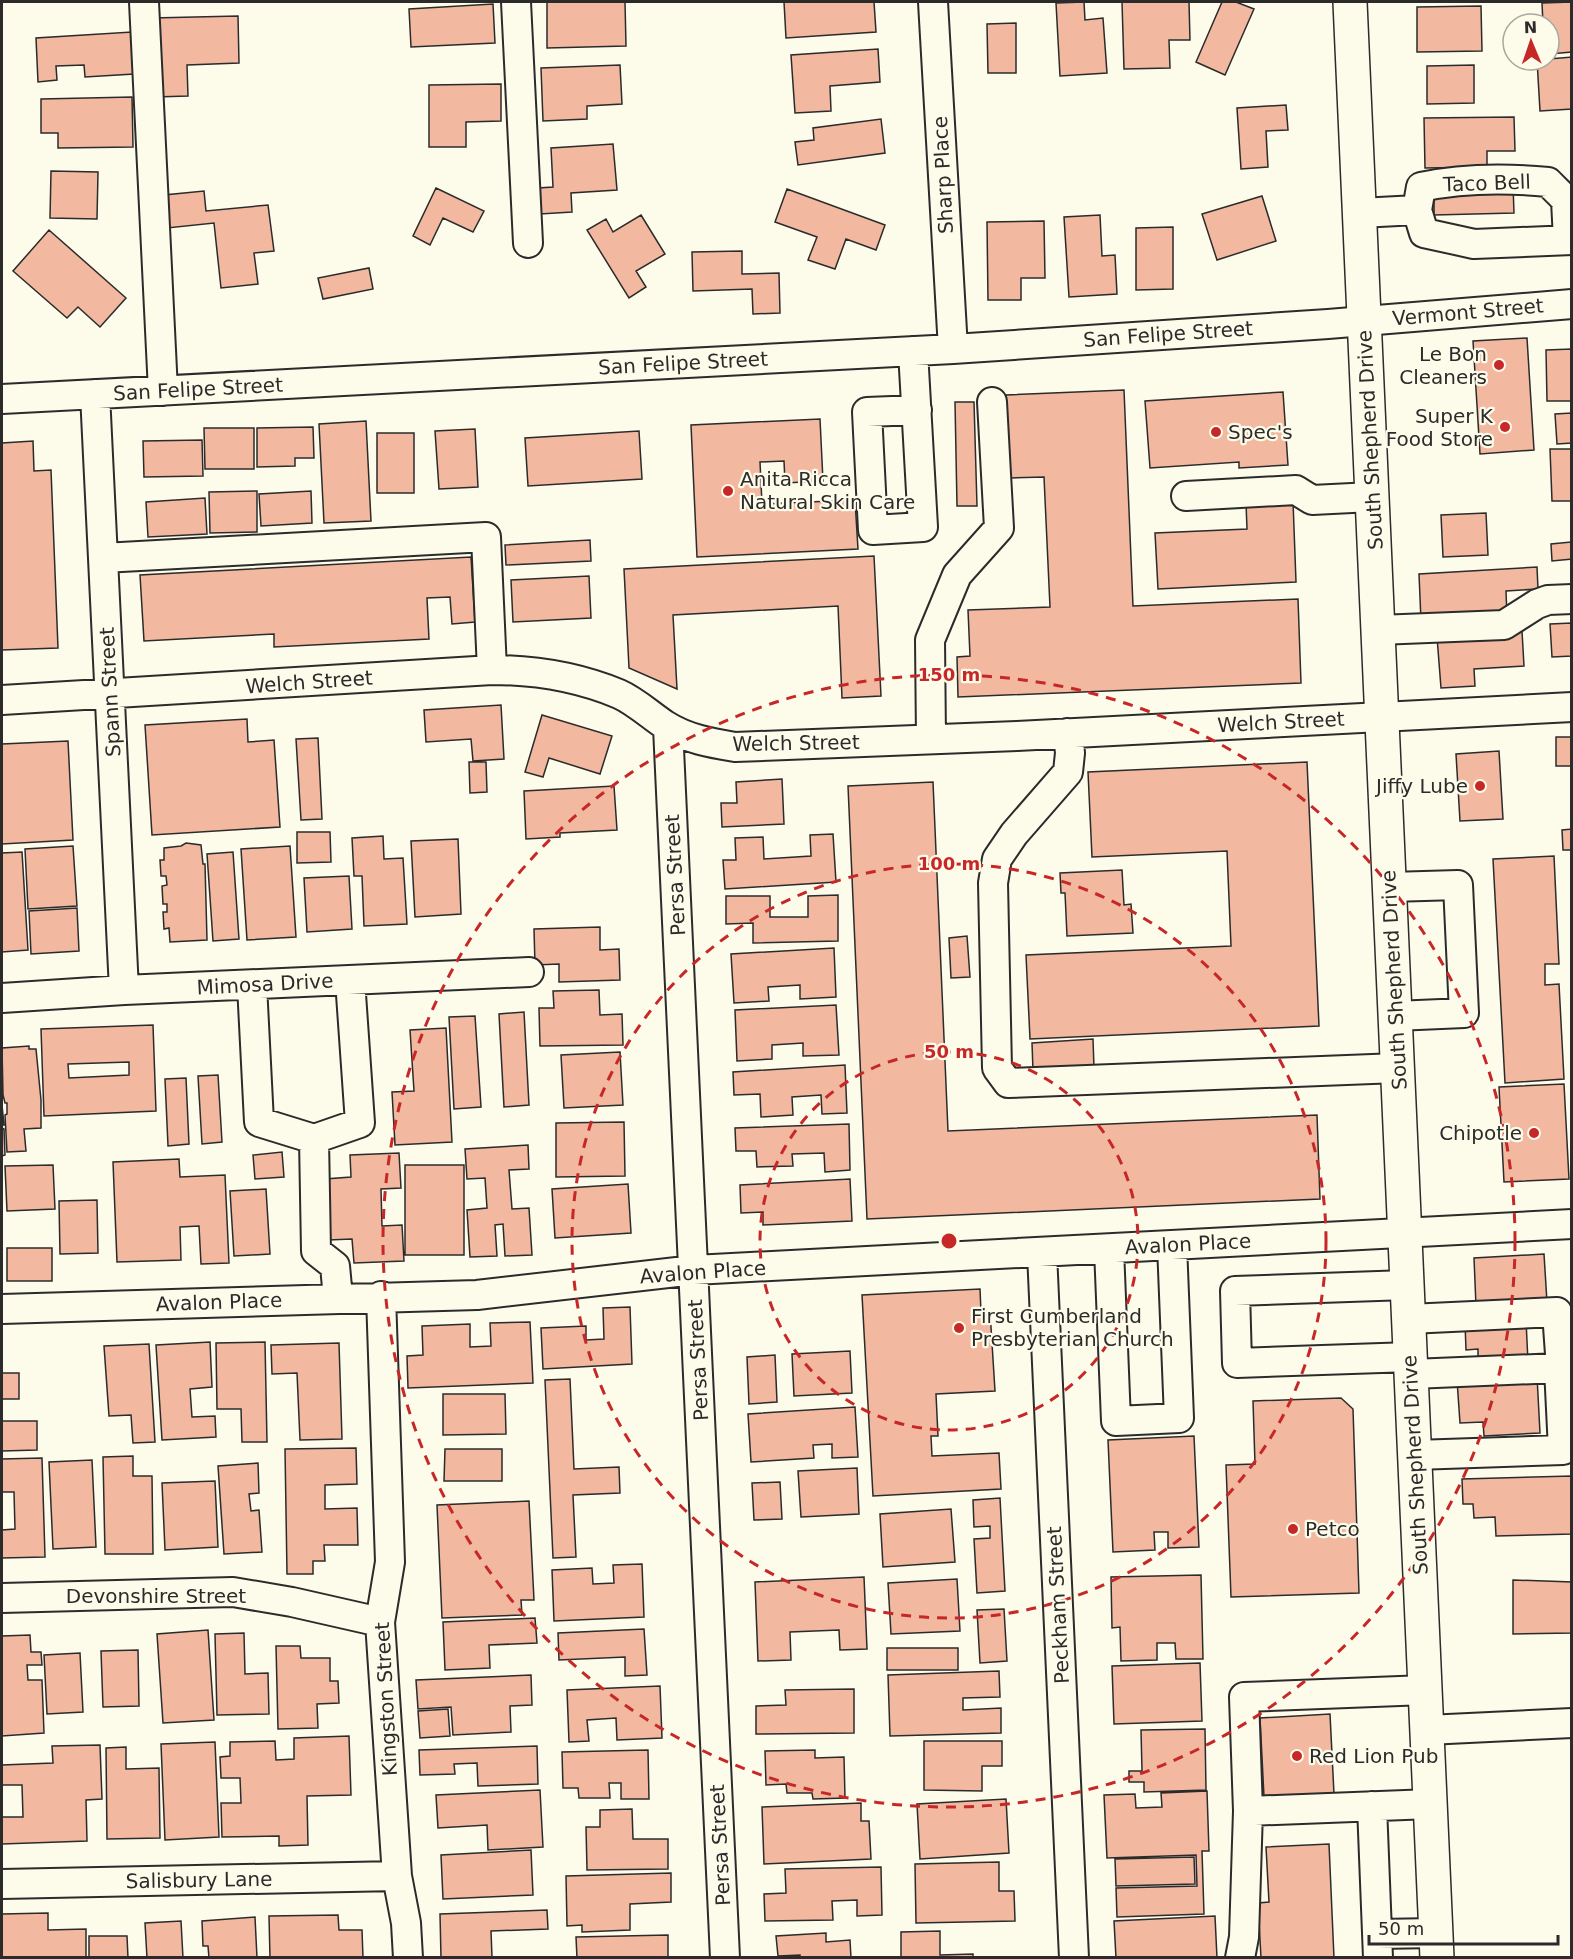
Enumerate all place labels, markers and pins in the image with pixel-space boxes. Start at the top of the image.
place label: Le Bon Cleaners [1399,342,1487,389]
marker: Le Bon Cleaners [1492,358,1506,372]
place label: Super K Food Store [1386,404,1494,451]
place label: Spec's [1228,420,1293,444]
marker: Super K Food Store [1498,420,1512,434]
marker: Spec's [1209,425,1223,439]
place label: Anita Ricca Natural Skin Care [740,467,915,514]
marker: Anita Ricca Natural Skin Care [721,484,735,498]
place label: Jiffy Lube [1374,774,1468,798]
marker: Jiffy Lube [1473,779,1487,793]
place label: Chipotle [1439,1121,1522,1145]
marker: Chipotle [1527,1126,1541,1140]
centre of rings [939,1231,959,1251]
place label: First Cumberland Presbyterian Church [971,1304,1174,1351]
marker: First Cumberland Presbyterian Church [952,1321,966,1335]
place label: Petco [1305,1517,1360,1541]
marker: Petco [1286,1522,1300,1536]
place label: Red Lion Pub [1309,1744,1438,1768]
marker: Red Lion Pub [1290,1749,1304,1763]

